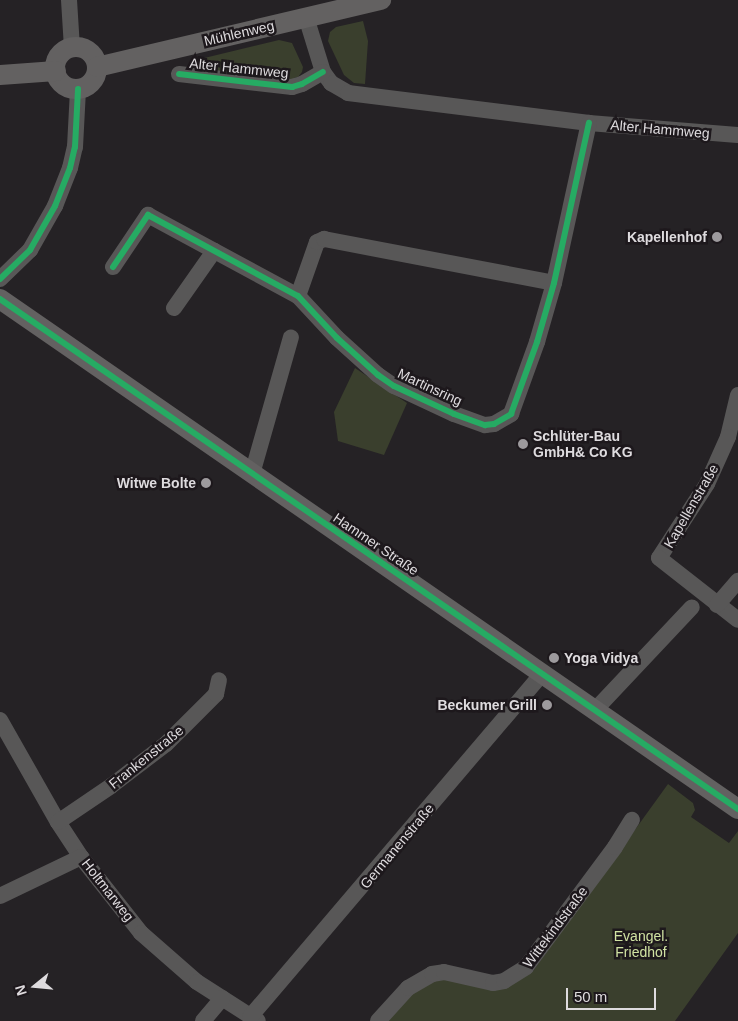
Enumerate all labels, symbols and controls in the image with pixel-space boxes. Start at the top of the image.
street label: Mühlenweg [202,17,276,49]
street label: Alter Hammweg [189,54,289,82]
street label: Alter Hammweg [610,116,710,142]
place label: Kapellenhof [627,229,707,245]
marker: Kapellenhof [711,231,723,243]
street label: Martinsring [395,365,465,409]
place label: Schlüter-Bau GmbH& Co KG [533,428,633,461]
marker: Schlüter-Bau GmbH& Co KG [517,438,529,450]
street label: Kapellenstraße [660,461,722,551]
place label: Witwe Bolte [117,475,196,491]
marker: Witwe Bolte [200,477,212,489]
street label: Hammer Straße [330,509,422,579]
place label: Yoga Vidya [564,650,638,666]
marker: Yoga Vidya [548,652,560,664]
place label: Beckumer Grill [437,697,537,713]
marker: Beckumer Grill [541,699,553,711]
street label: Frankenstraße [105,722,187,792]
street label: Germanenstraße [357,800,437,892]
street label: Holtmarweg [78,855,138,925]
street label: Wittekindstraße [519,883,591,971]
park label: Evangel. Friedhof [614,928,668,960]
north arrow [10,961,60,1011]
scale bar [568,978,658,1010]
text: N [12,983,30,998]
text: 50 m [574,988,607,1005]

